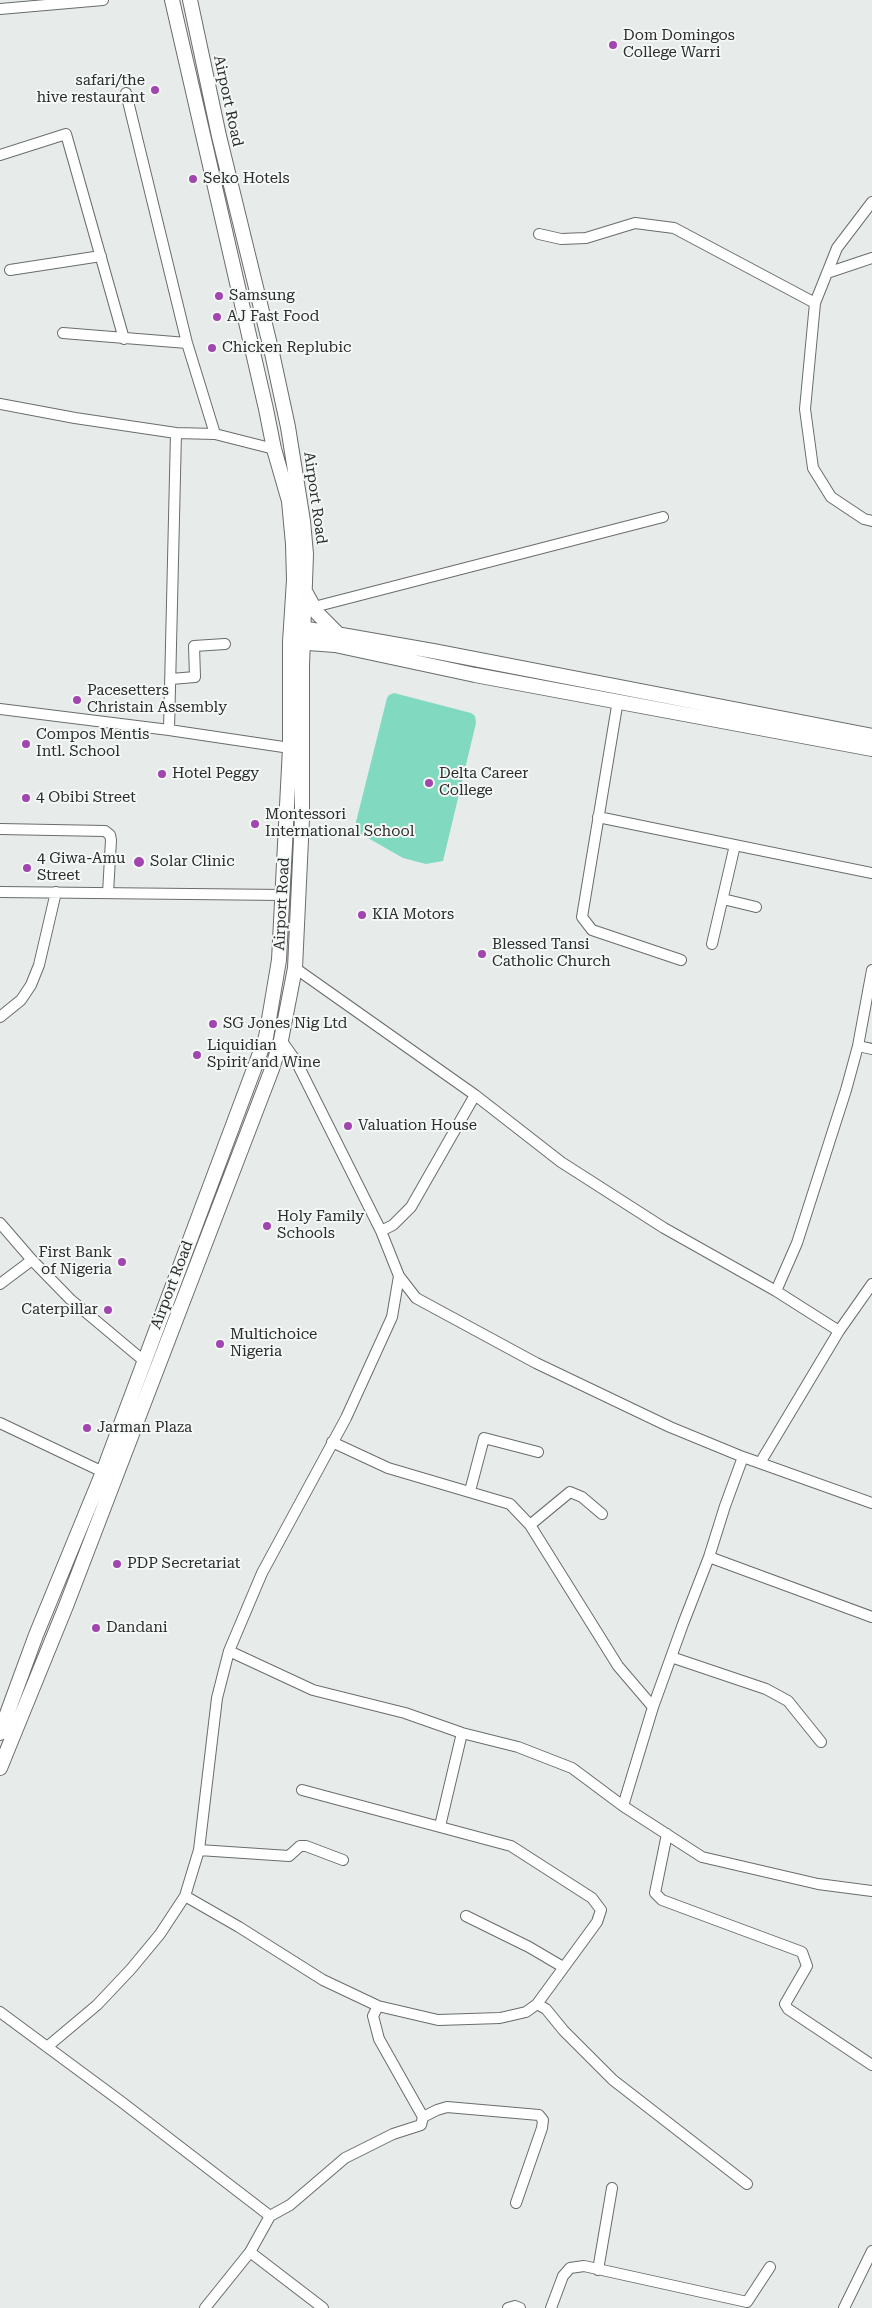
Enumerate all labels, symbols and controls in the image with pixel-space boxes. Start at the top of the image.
place label: Dom Domingos College Warri [623,27,735,62]
marker: Dom Domingos College Warri [607,39,619,51]
street label: Airport Road [210,54,246,148]
place label: safari/the hive restaurant [36,72,145,107]
marker: safari/the hive restaurant [149,84,161,96]
place label: Seko Hotels [203,170,290,188]
marker: Seko Hotels [187,173,199,185]
place label: Samsung [229,287,295,305]
marker: Samsung [213,290,225,302]
place label: AJ Fast Food [227,308,319,326]
marker: AJ Fast Food [211,311,223,323]
place label: Chicken Replubic [222,339,351,357]
marker: Chicken Replubic [206,342,218,354]
street label: Airport Road [300,451,330,545]
place label: Pacesetters Christain Assembly [87,682,227,717]
marker: Pacesetters Christain Assembly [71,694,83,706]
place label: Compos Mentis Intl. School [36,726,149,761]
marker: Compos Mentis Intl. School [20,738,32,750]
place label: Hotel Peggy [172,765,259,783]
place label: Delta Career College [439,765,528,800]
marker: Hotel Peggy [156,768,168,780]
marker: Delta Career College [423,777,435,789]
place label: 4 Obibi Street [36,789,136,807]
marker: 4 Obibi Street [20,792,32,804]
place label: Montessori International School [265,806,414,841]
marker: Montessori International School [249,818,261,830]
place label: 4 Giwa-Amu Street [37,850,125,885]
place label: Solar Clinic [150,853,235,871]
marker: Solar Clinic [132,855,146,869]
street label: Airport Road [271,857,293,951]
marker: 4 Giwa-Amu Street [21,862,33,874]
place label: KIA Motors [372,906,454,924]
marker: KIA Motors [356,909,368,921]
place label: Blessed Tansi Catholic Church [492,936,611,971]
marker: Blessed Tansi Catholic Church [476,948,488,960]
place label: SG Jones Nig Ltd [223,1015,347,1033]
marker: SG Jones Nig Ltd [207,1018,219,1030]
place label: Liquidian Spirit and Wine [207,1037,320,1072]
marker: Liquidian Spirit and Wine [191,1049,203,1061]
place label: Valuation House [358,1117,477,1135]
marker: Valuation House [342,1120,354,1132]
place label: Holy Family Schools [277,1208,364,1243]
marker: Holy Family Schools [261,1220,273,1232]
street label: Airport Road [147,1238,197,1332]
place label: First Bank of Nigeria [38,1244,112,1279]
marker: First Bank of Nigeria [116,1256,128,1268]
place label: Caterpillar [21,1301,98,1319]
marker: Caterpillar [102,1304,114,1316]
place label: Multichoice Nigeria [230,1326,317,1361]
marker: Multichoice Nigeria [214,1338,226,1350]
place label: Jarman Plaza [97,1419,192,1437]
marker: Jarman Plaza [81,1422,93,1434]
place label: PDP Secretariat [127,1555,240,1573]
marker: PDP Secretariat [111,1558,123,1570]
place label: Dandani [106,1619,168,1637]
marker: Dandani [90,1622,102,1634]

